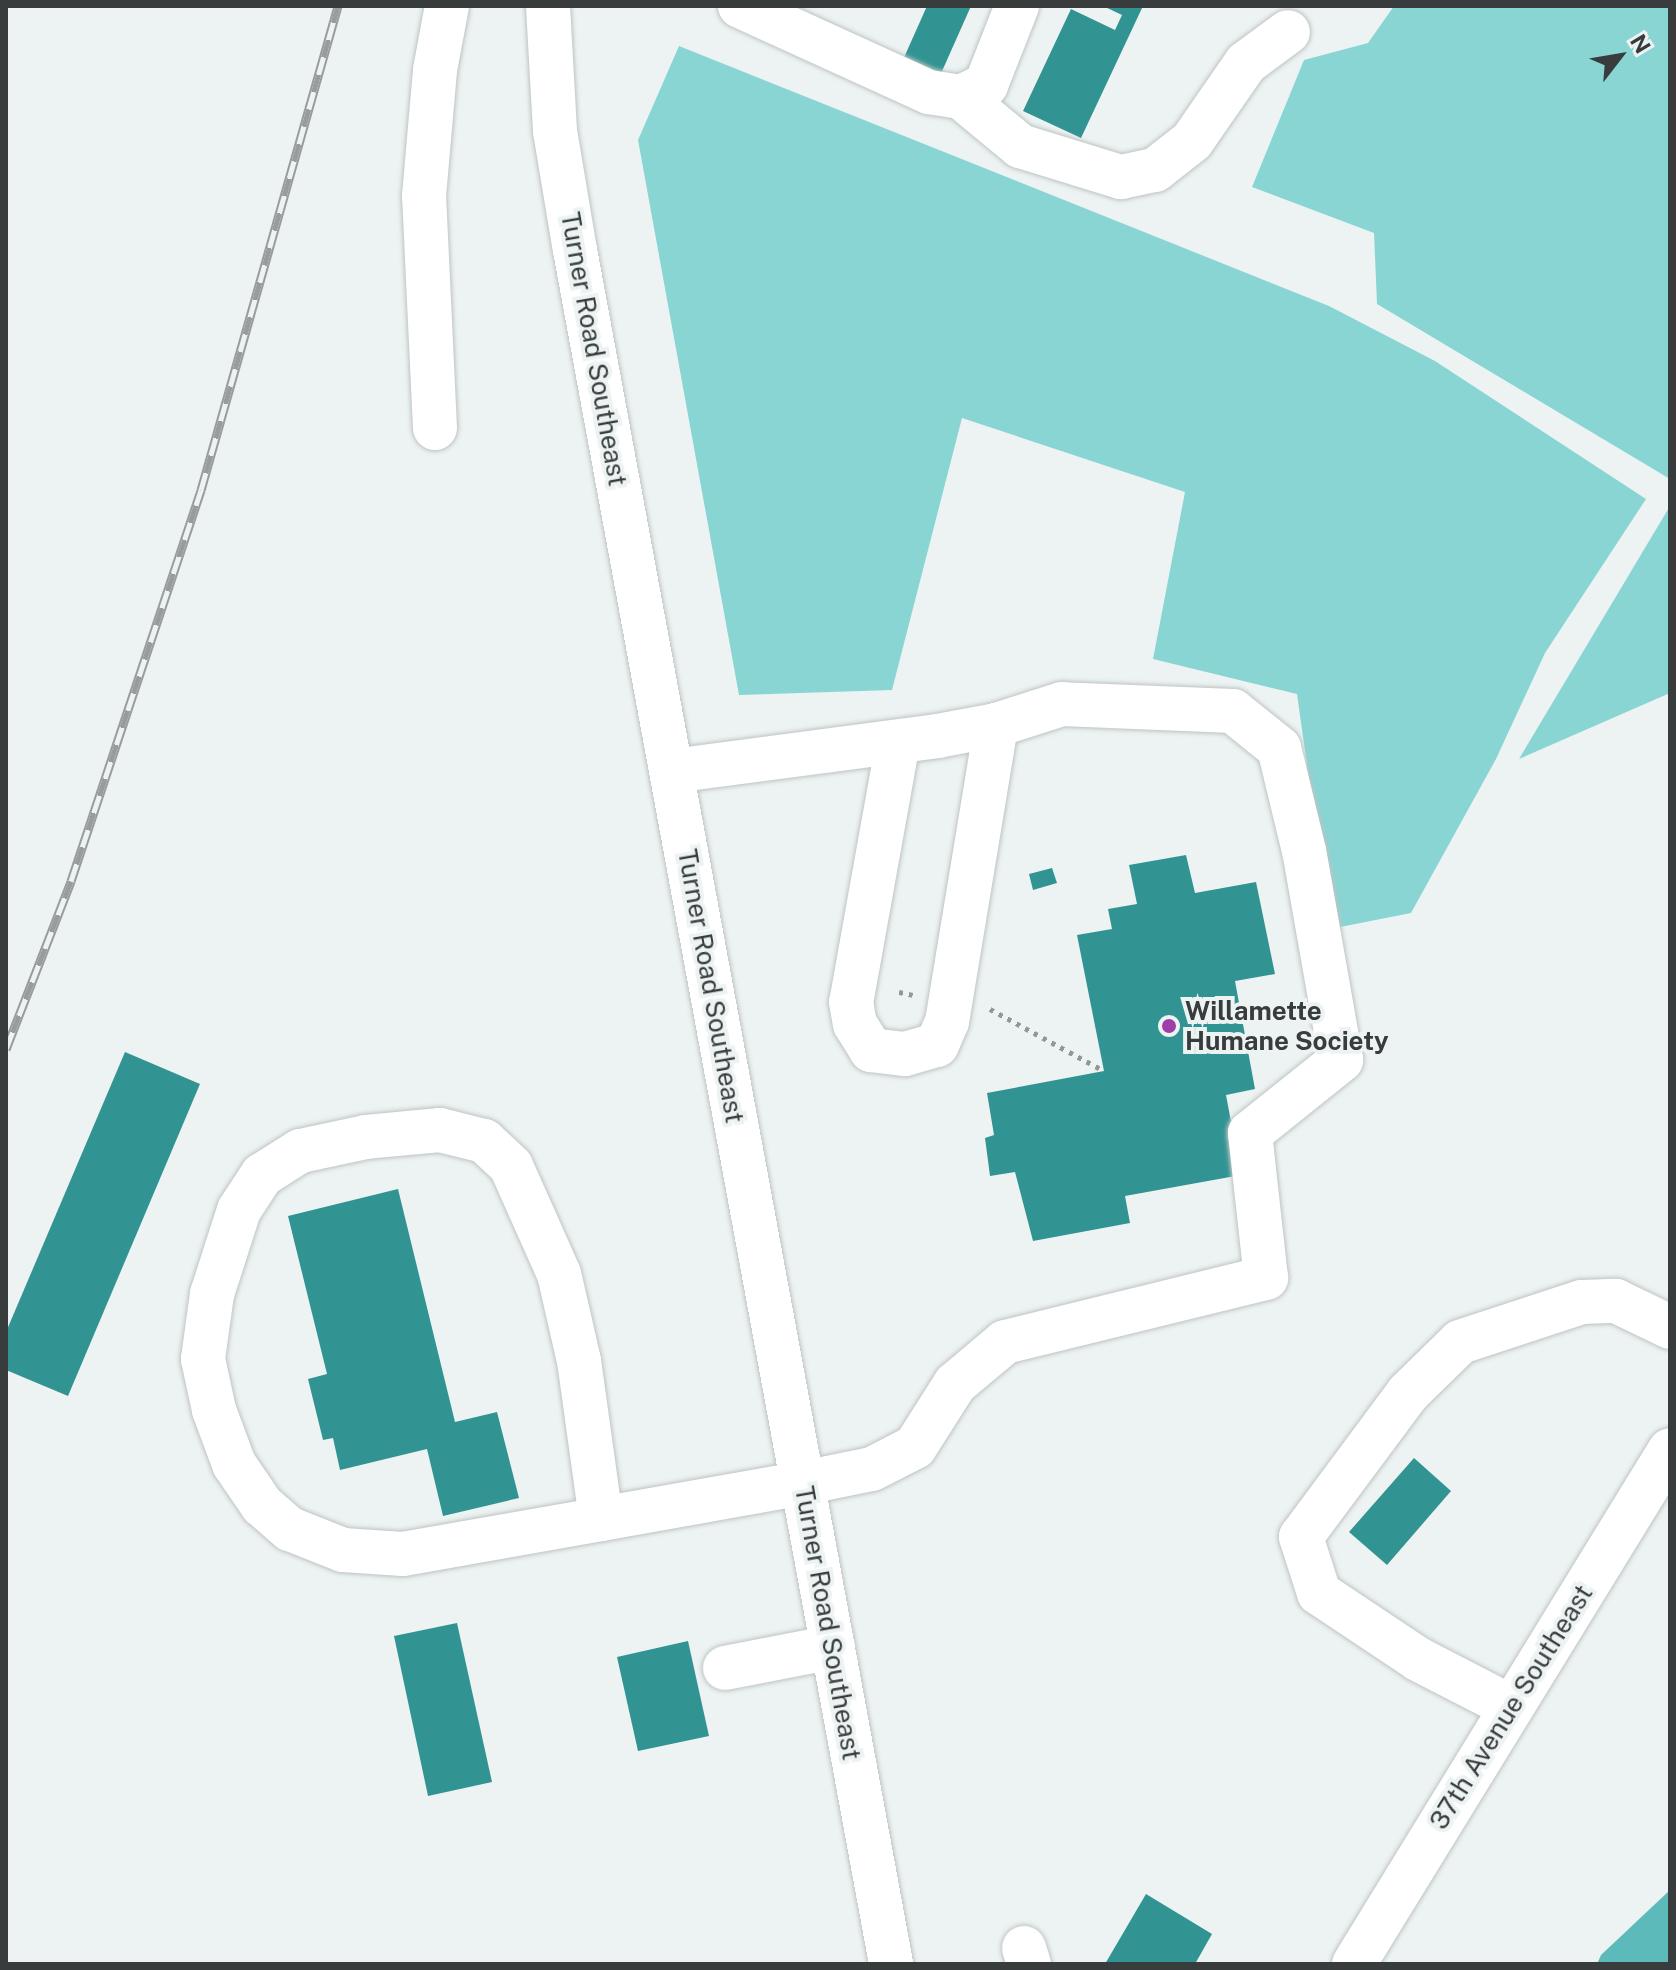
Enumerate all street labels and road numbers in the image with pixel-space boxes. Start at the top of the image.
street label: Turner Road Southeast [555,210,633,488]
street label: Turner Road Southeast [672,847,750,1125]
street label: Turner Road Southeast [789,1484,867,1762]
street label: 37th Avenue Southeast [1423,1579,1599,1835]

